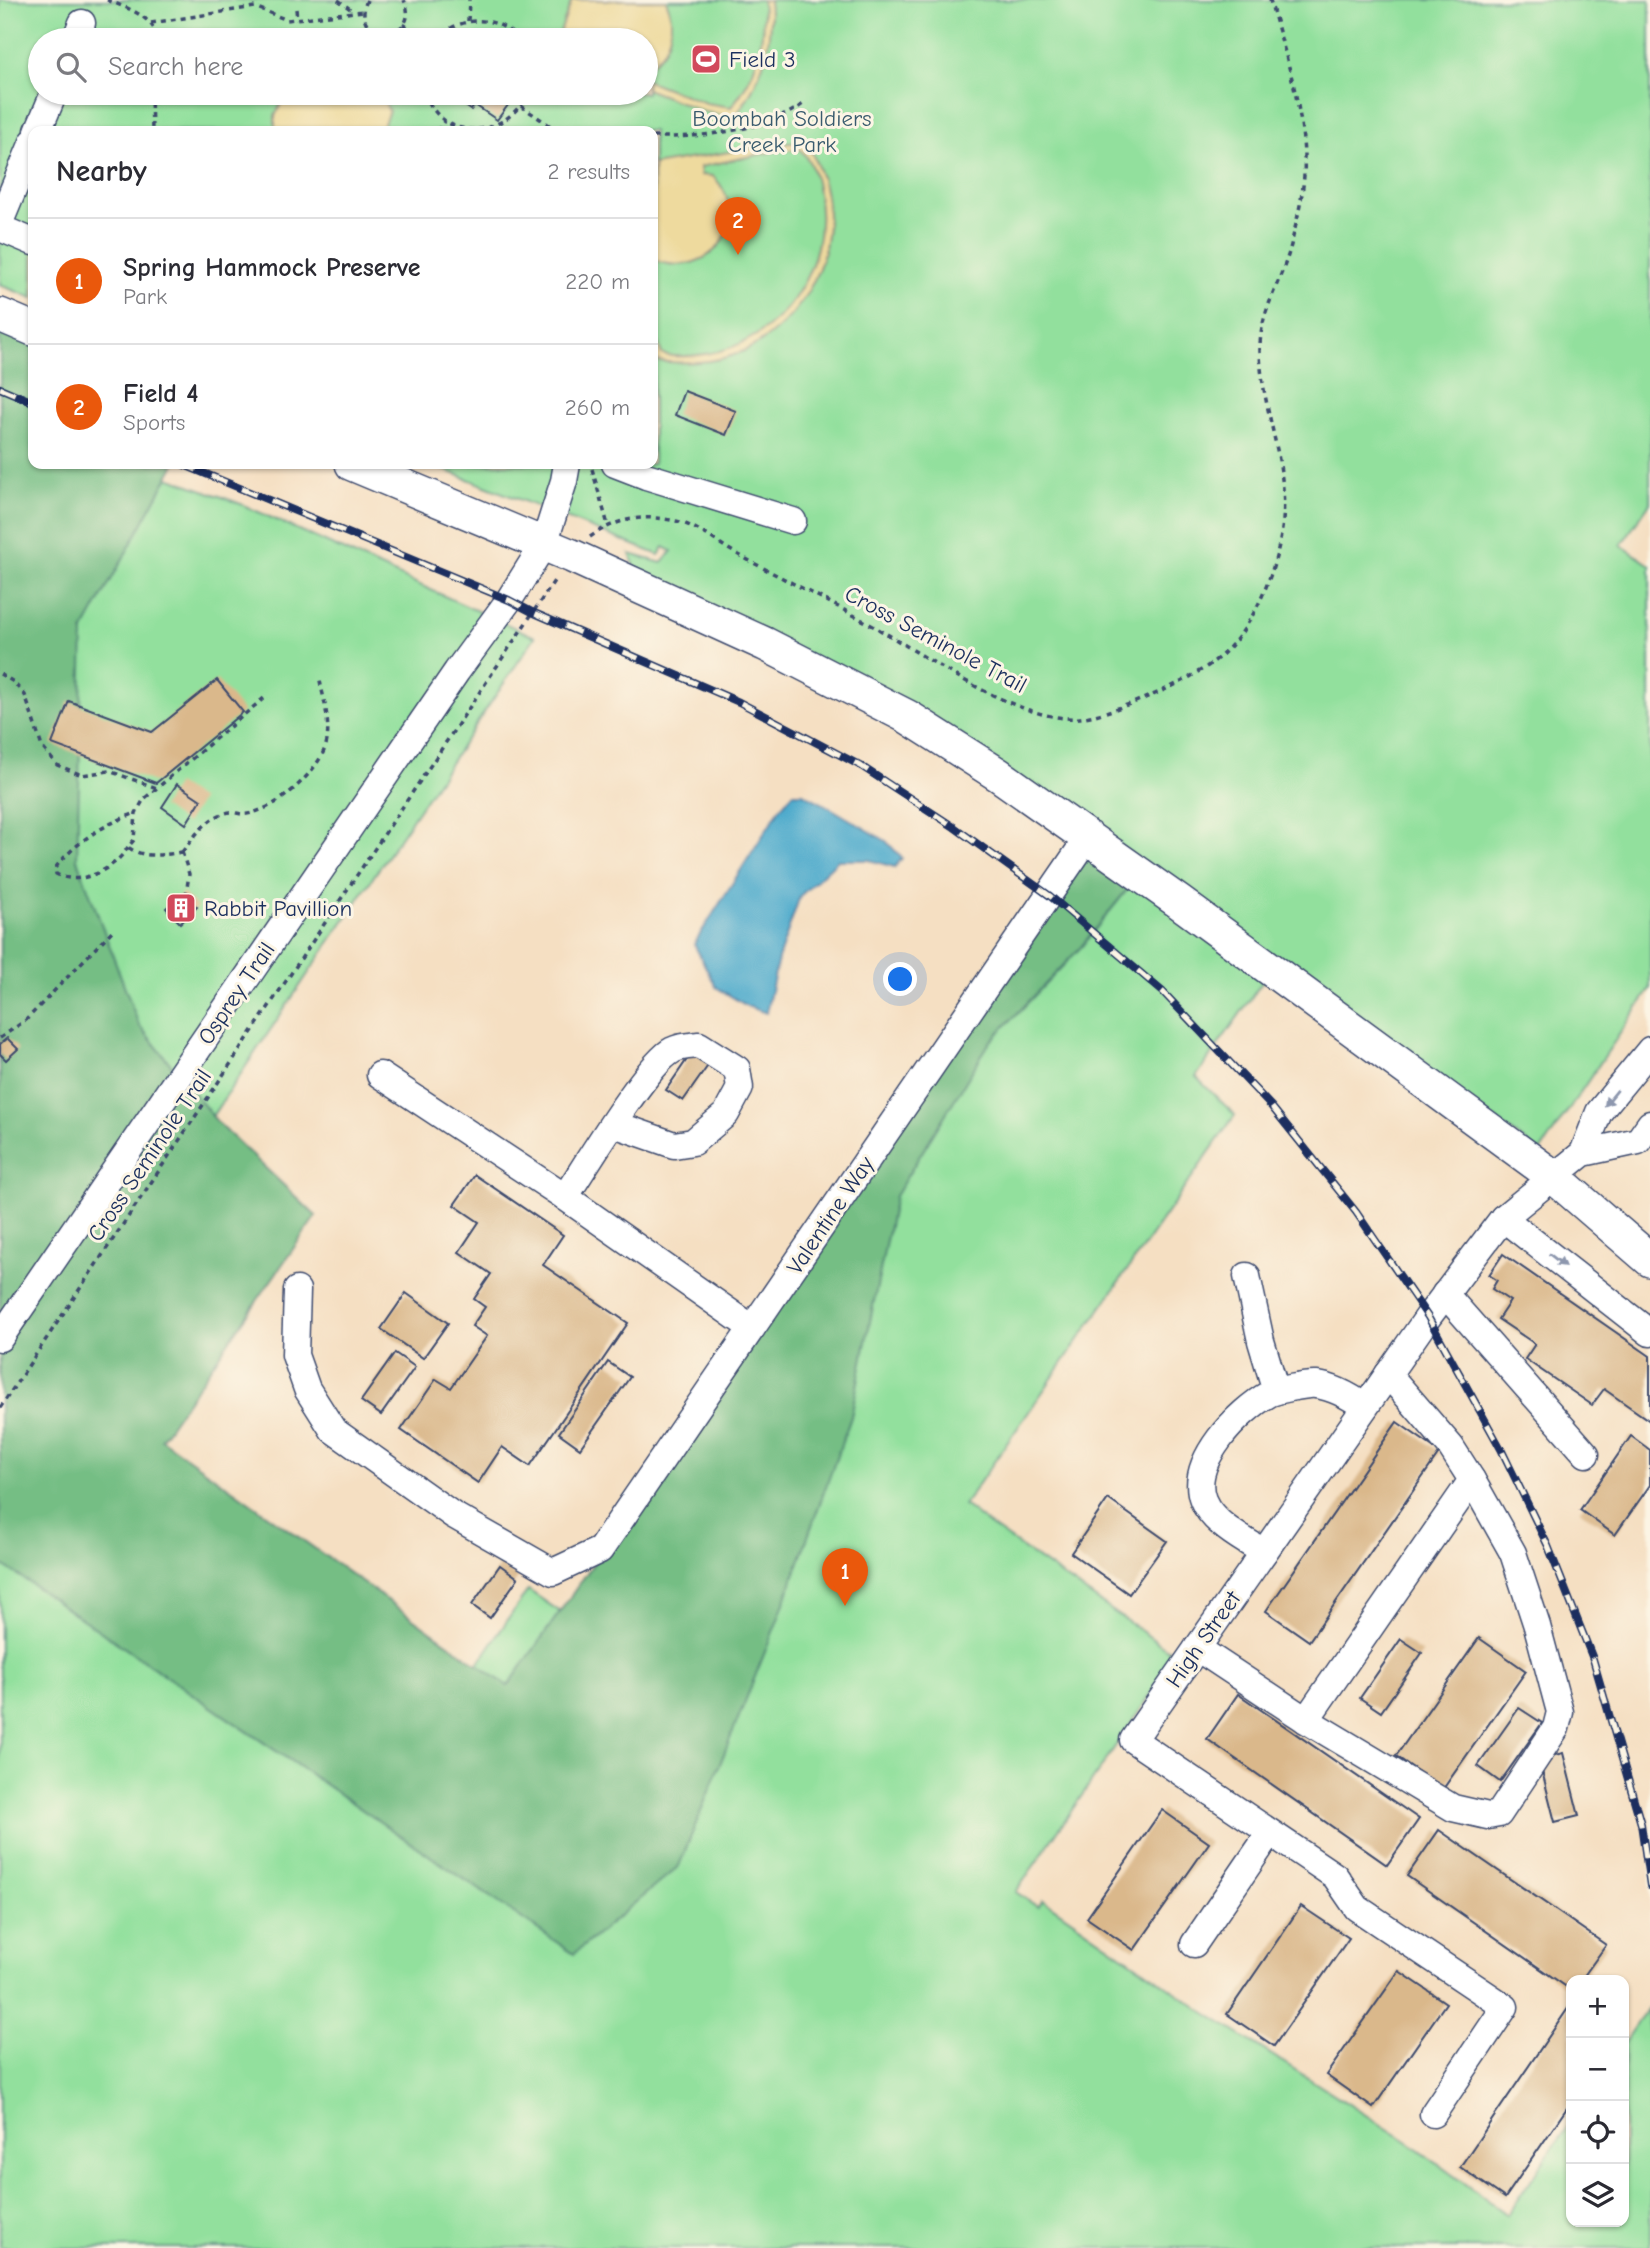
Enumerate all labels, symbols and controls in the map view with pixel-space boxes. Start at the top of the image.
search box [28,28,658,105]
sports icon: Field 3 [689,42,723,76]
place label: Field 3 [729,46,796,73]
icon: search [52,48,90,86]
text: Search here [108,52,243,82]
park label: Boombah Soldiers Creek Park [692,105,872,158]
text: Nearby [56,154,147,189]
text: 2 results [548,158,630,185]
pin: 2 [715,197,761,255]
text: Spring Hammock Preserve [123,253,420,283]
text: 1 [74,268,84,295]
text: 220 m [565,268,630,295]
text: Park [123,283,167,310]
text: Field 4 [123,379,198,409]
text: 2 [73,394,85,421]
text: 260 m [565,394,630,421]
text: Sports [123,409,185,436]
street label: Cross Seminole Trail [840,580,1031,699]
building icon: Rabbit Pavillion [164,891,198,925]
place label: Rabbit Pavillion [204,895,352,922]
street label: Osprey Trail [192,937,280,1050]
your location [883,962,917,996]
street label: Cross Seminole Trail [82,1064,217,1247]
one-way arrow [1604,1090,1619,1107]
street label: Valentine Way [781,1151,880,1279]
one-way arrow [1547,1253,1565,1268]
pin: 1 [822,1548,868,1606]
street label: High Street [1160,1585,1247,1693]
map controls [1566,1975,1629,2227]
button: + [1566,1975,1629,2038]
button: − [1566,2038,1629,2101]
button: locate [1566,2101,1629,2164]
button: layers [1566,2164,1629,2227]

